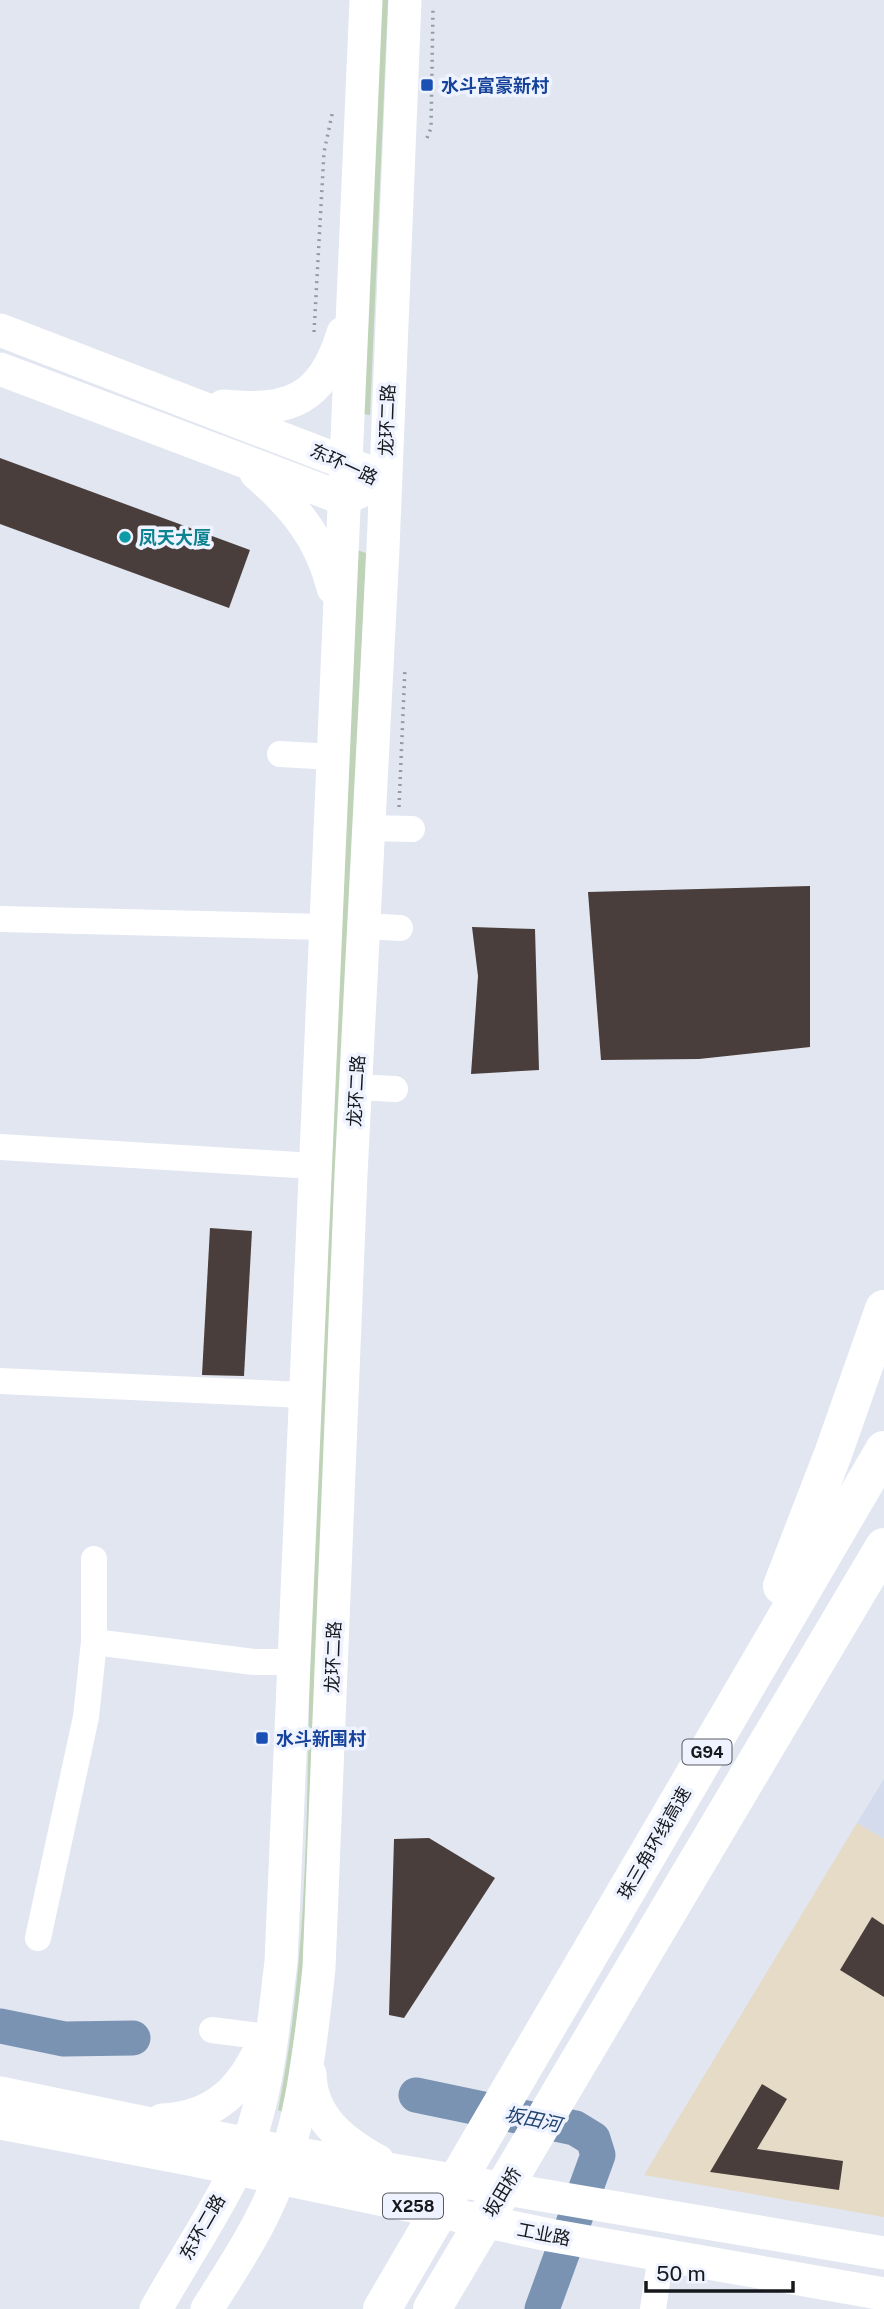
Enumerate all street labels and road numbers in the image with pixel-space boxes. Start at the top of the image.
street label: 龙环二路 [375,384,399,456]
street label: 东环一路 [307,439,381,489]
street label: 龙环二路 [344,1054,368,1128]
street label: 龙环二路 [321,1621,345,1693]
road number: G94 [682,1740,732,1764]
street label: 珠三角环线高速 [613,1783,695,1903]
street label: 坂田桥 [479,2163,525,2221]
street label: 东环二路 [175,2191,229,2263]
road number: X258 [383,2194,443,2218]
street label: 工业路 [515,2219,573,2249]

